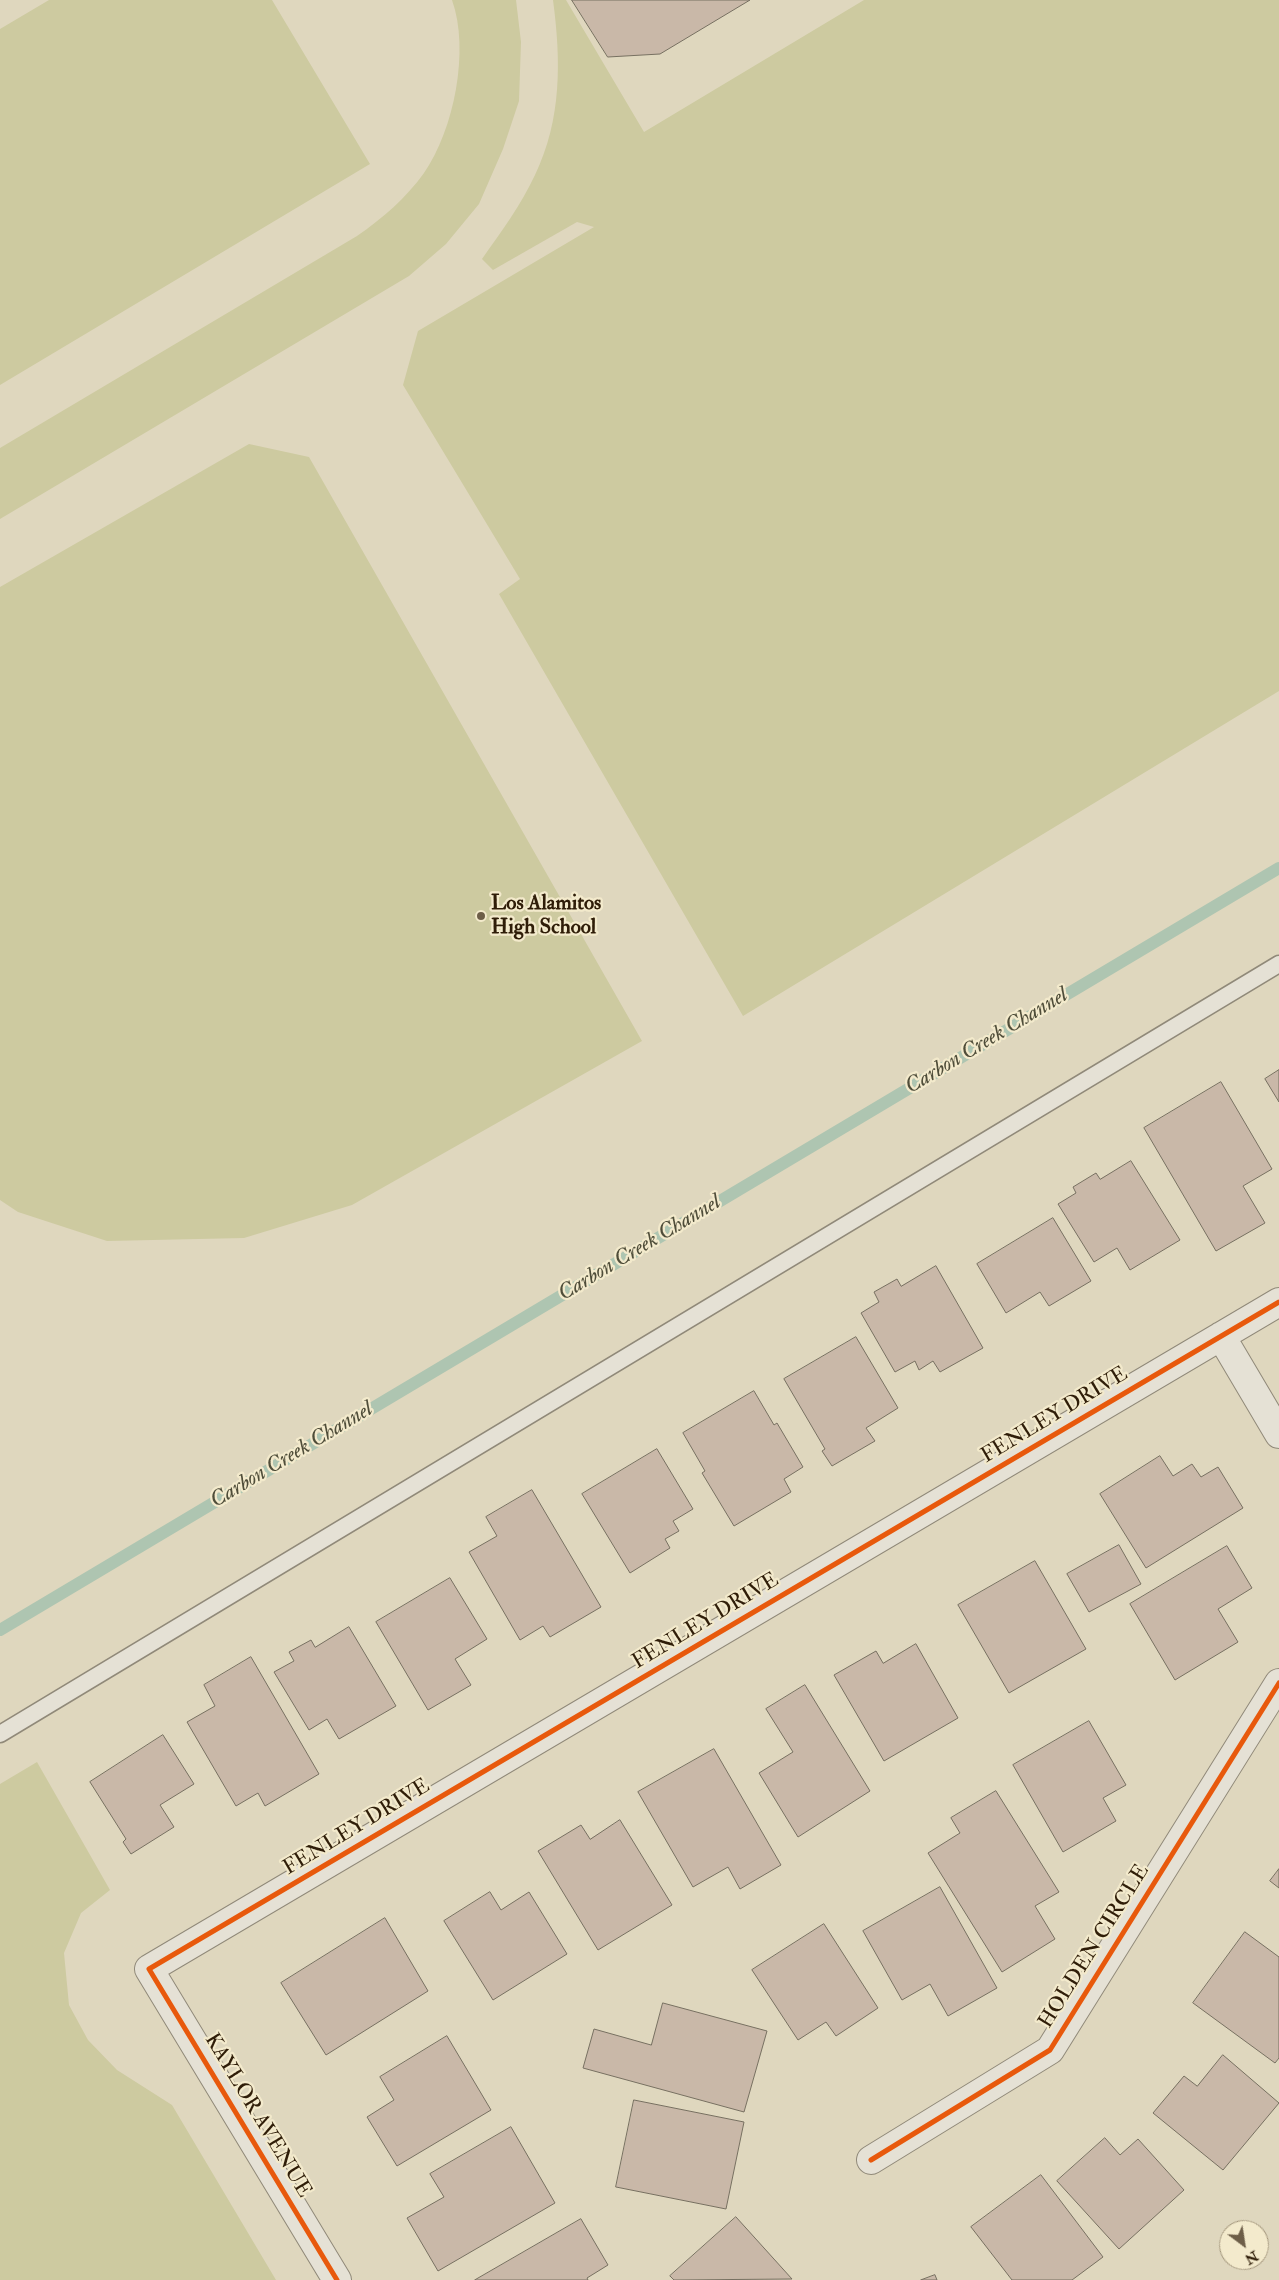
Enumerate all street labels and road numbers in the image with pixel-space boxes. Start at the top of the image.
street label: FENLEY DRIVE [977,1362,1133,1470]
street label: FENLEY DRIVE [628,1568,784,1676]
street label: FENLEY DRIVE [279,1774,435,1882]
street label: HOLDEN CIRCLE [1034,1860,1156,2034]
street label: KAYLOR AVENUE [198,2029,316,2203]

